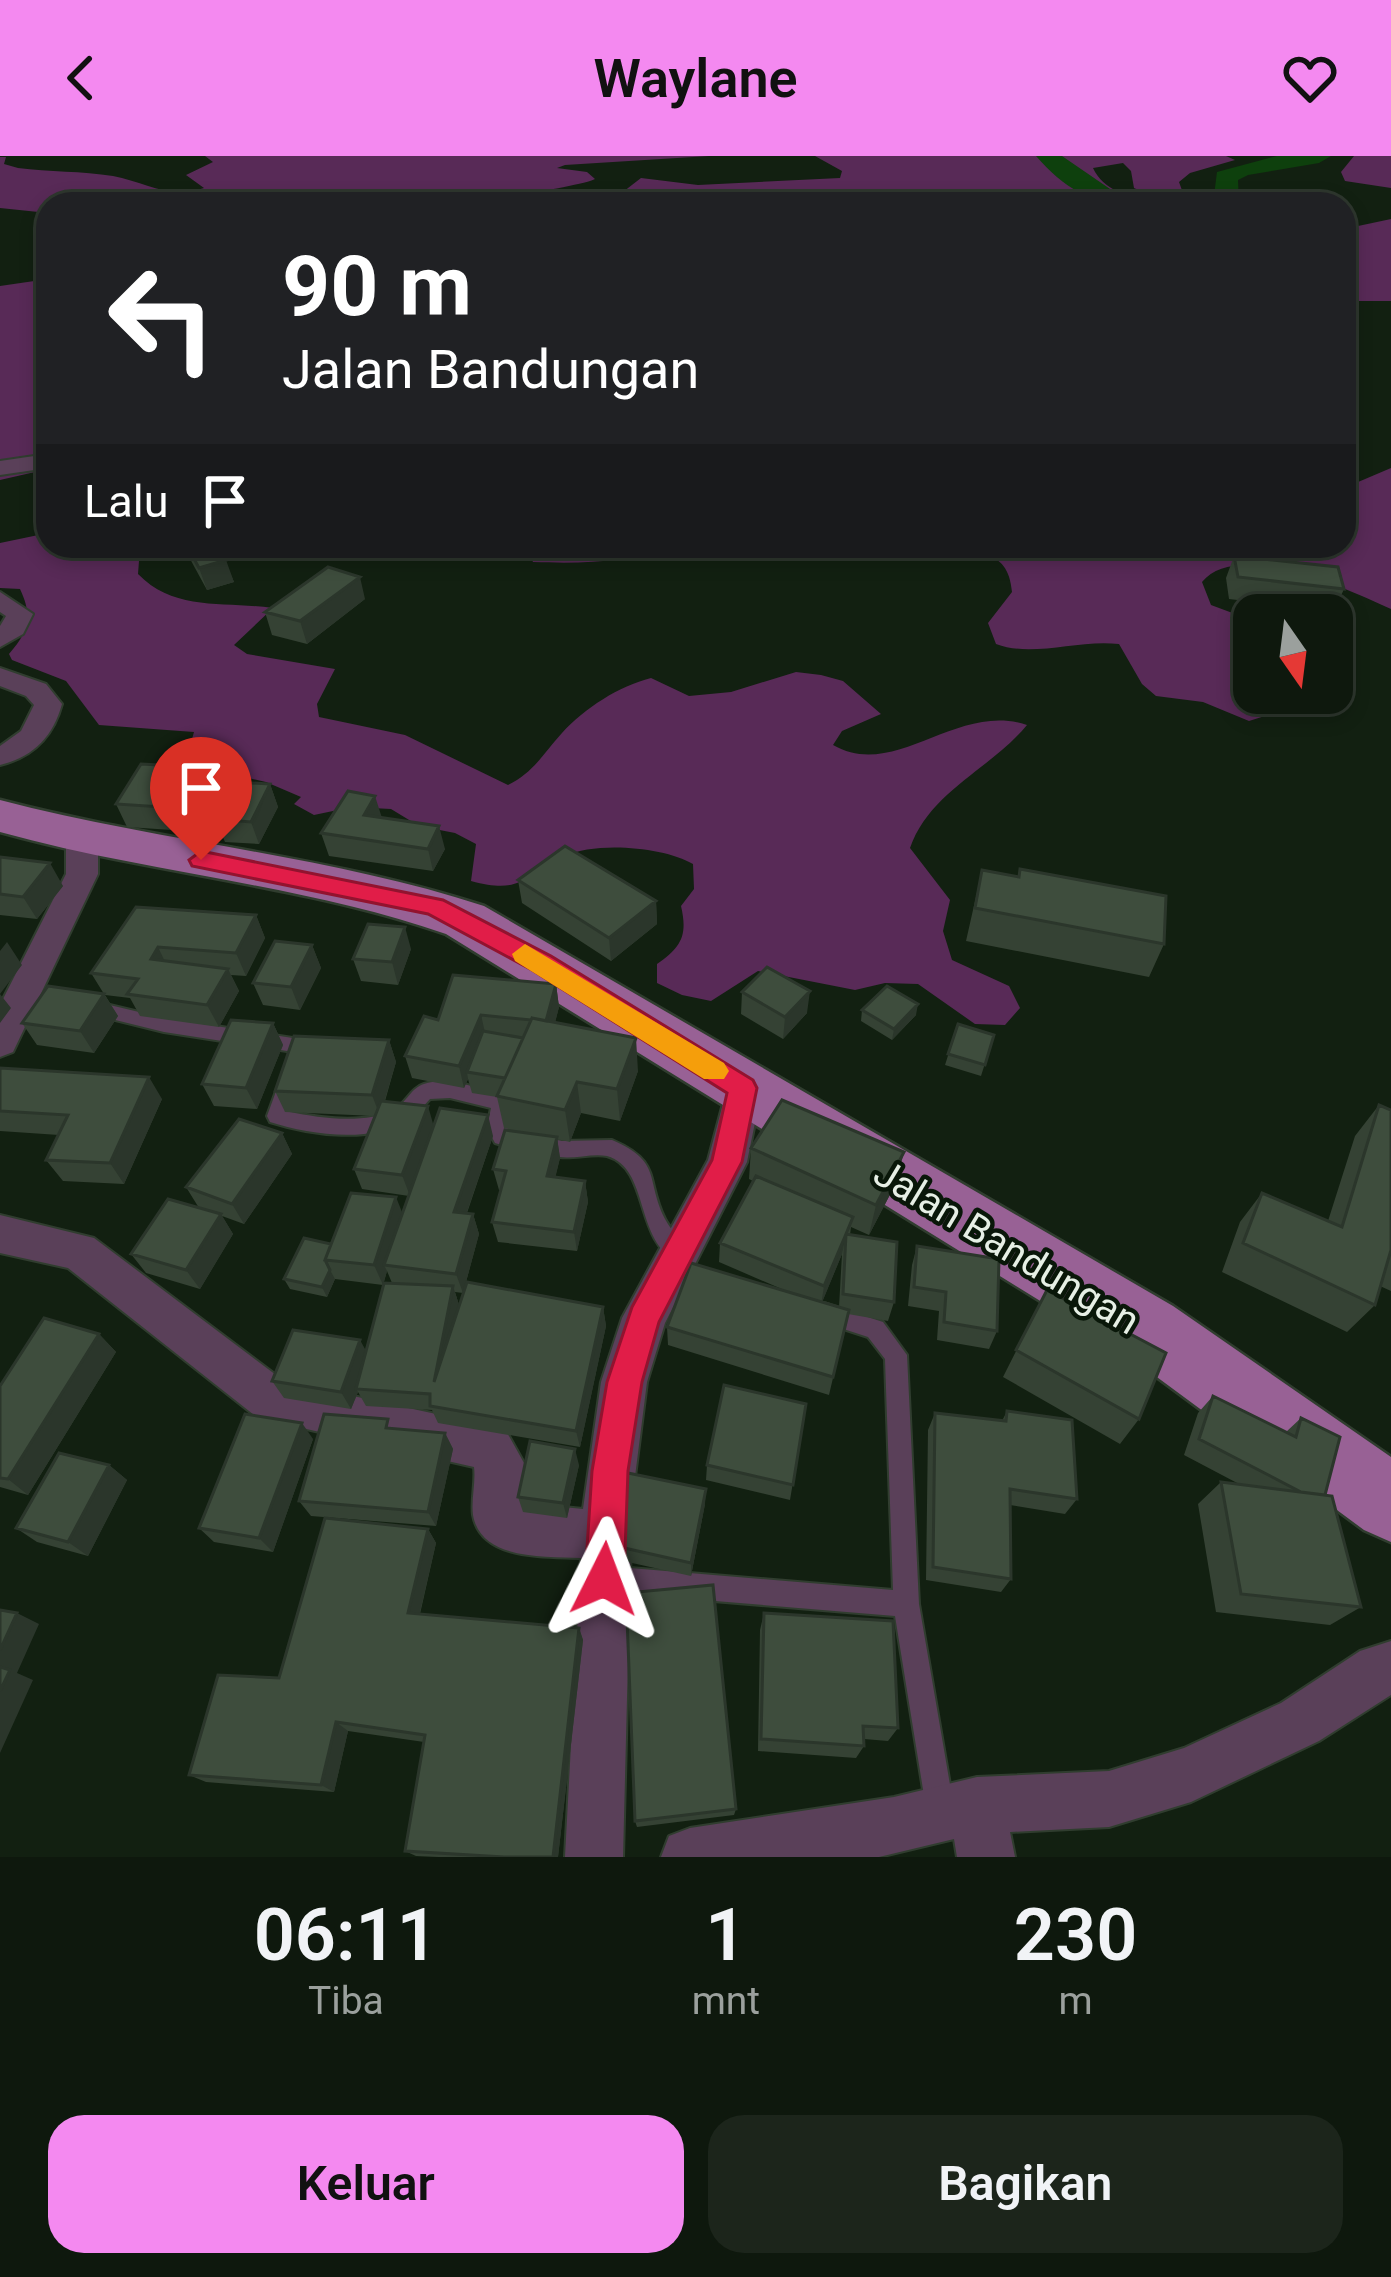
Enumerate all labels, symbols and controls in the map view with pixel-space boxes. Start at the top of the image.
icon: back [48,45,114,111]
icon: heart [1277,45,1343,111]
text: Waylane [593,47,798,110]
text: 90 m [282,237,472,336]
icon: left [84,240,240,396]
text: Jalan Bandungan [282,338,699,401]
icon: arrive [192,468,258,534]
text: Lalu [84,475,168,528]
north arrow [1233,594,1353,714]
map controls [1233,594,1353,714]
pin [150,737,252,860]
icon: arrive [168,755,234,821]
street label: Jalan Bandungan [865,1150,1147,1344]
position arrow [541,1516,667,1642]
text: 06:11 [254,1893,438,1978]
text: 1 [705,1893,746,1978]
text: 230 [1014,1893,1137,1978]
text: Tiba [308,1978,384,2024]
text: mnt [692,1978,760,2024]
text: m [1058,1978,1093,2024]
button: Keluar [48,2115,684,2253]
button: Bagikan [708,2115,1343,2253]

